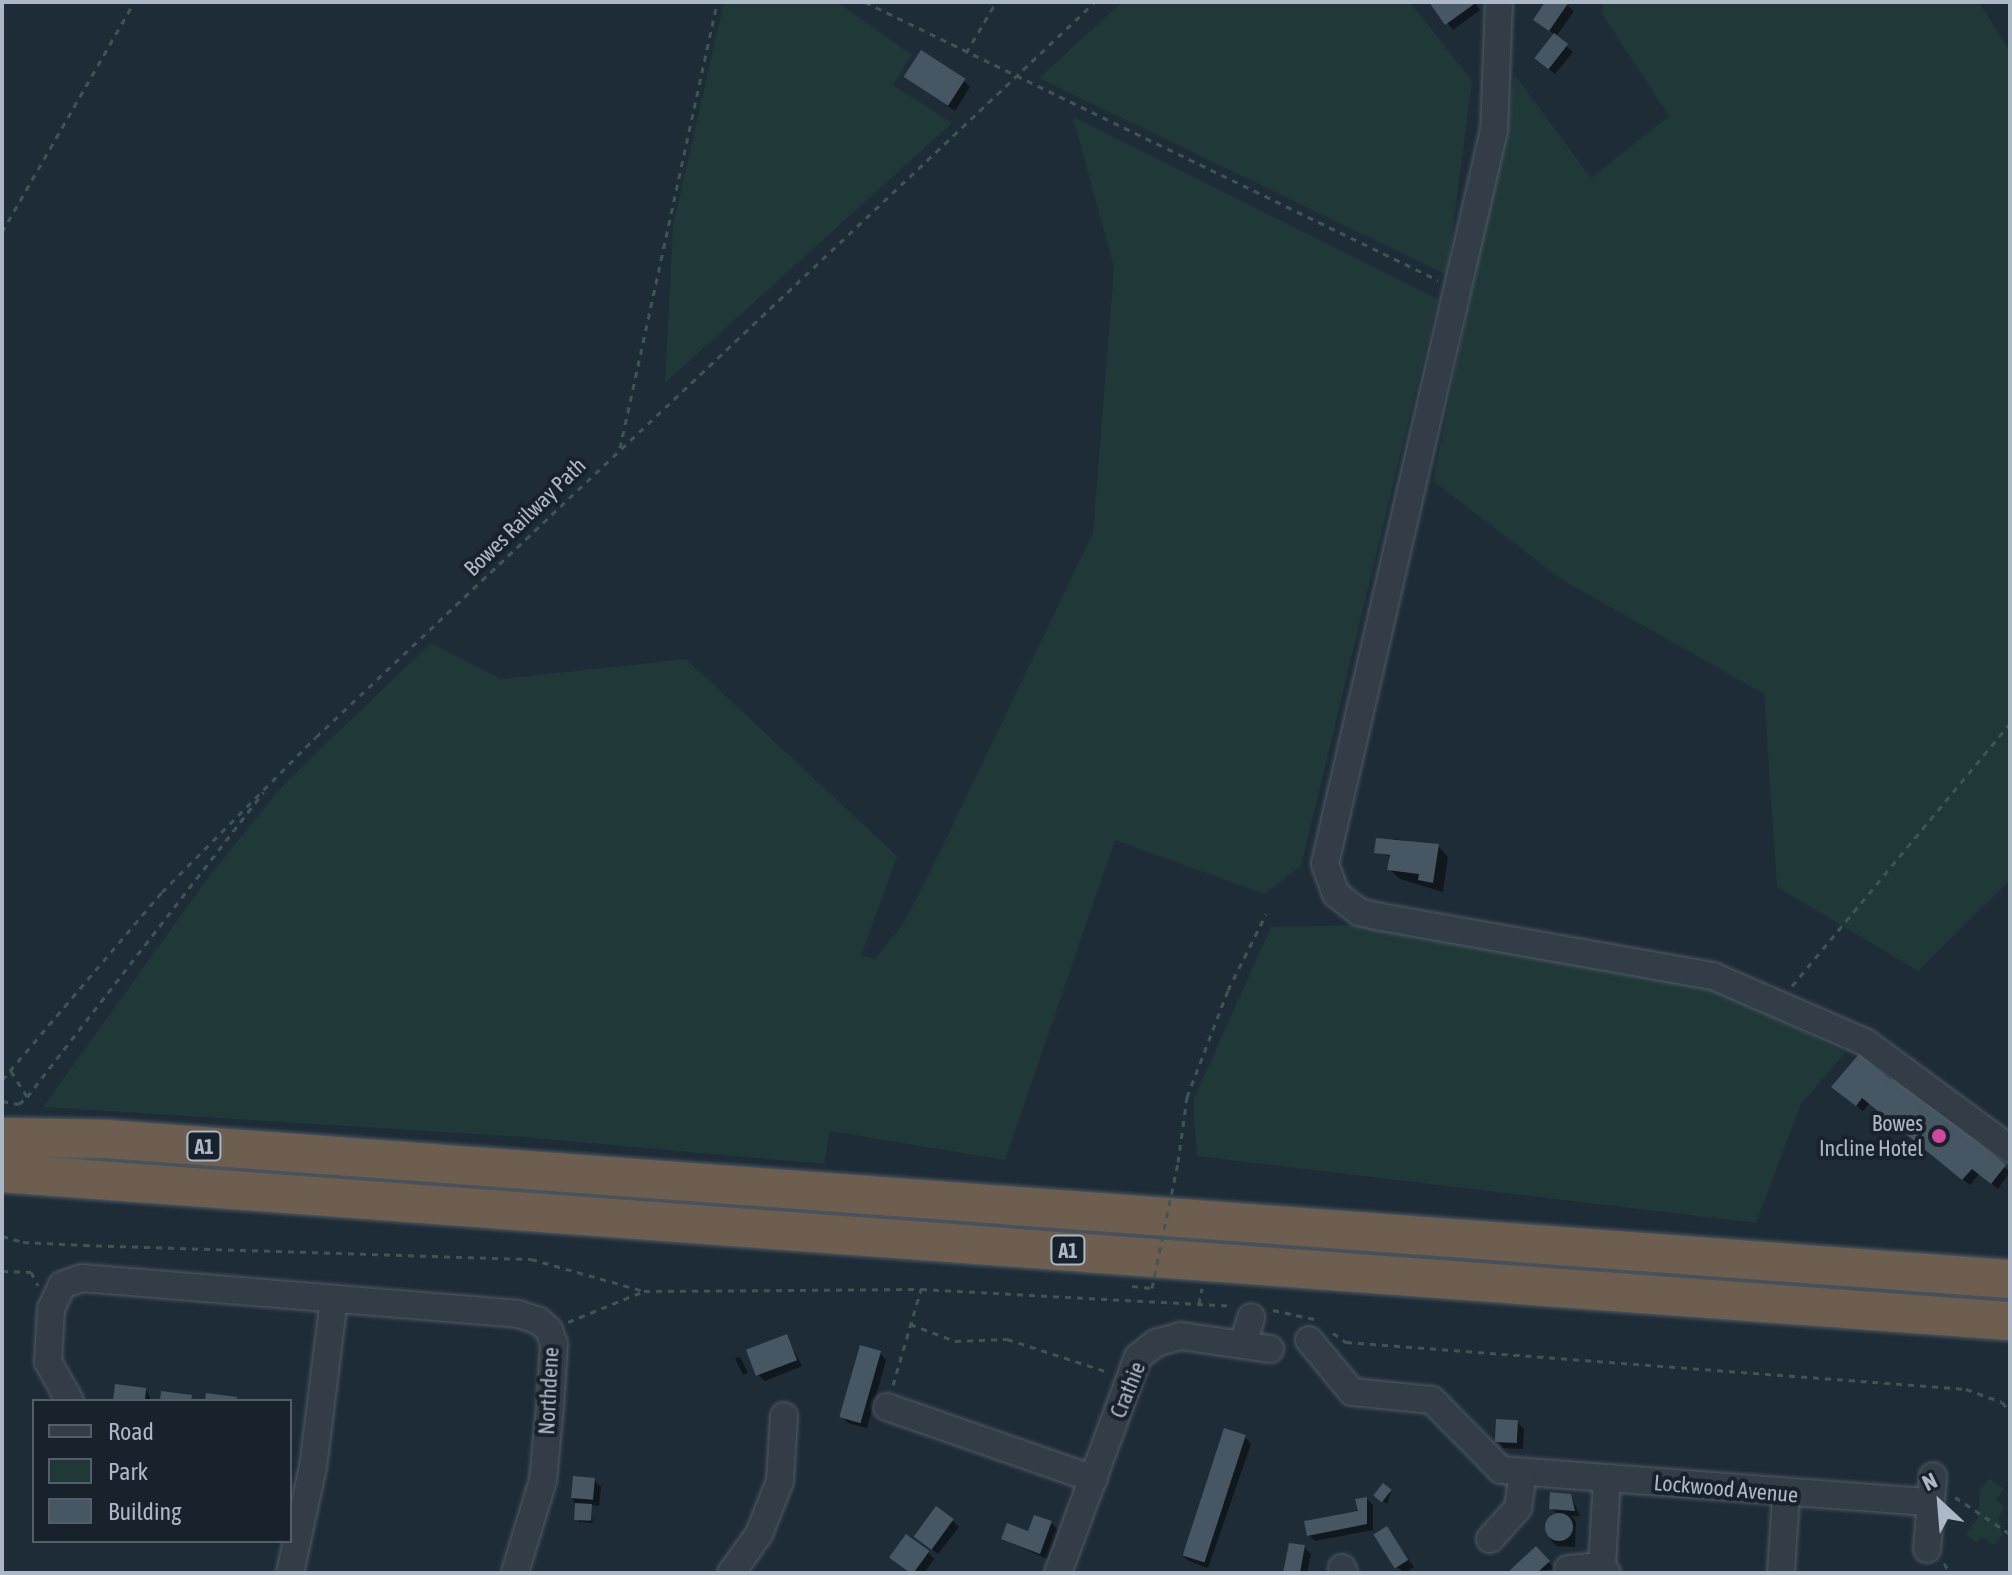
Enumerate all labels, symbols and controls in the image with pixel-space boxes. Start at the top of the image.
street label: Bowes Railway Path [459,452,591,582]
place label: Bowes Incline Hotel [1819,1110,1923,1162]
marker: Bowes Incline Hotel [1930,1127,1948,1145]
road number: A1 [186,1130,222,1162]
road number: A1 [1050,1234,1086,1266]
street label: Northdene [534,1347,564,1435]
street label: Crathie [1105,1358,1151,1422]
legend [32,1399,292,1543]
text: Road [108,1418,154,1445]
text: Park [108,1458,148,1485]
north arrow [1900,1463,1980,1543]
text: N [1918,1467,1941,1496]
street label: Lockwood Avenue [1653,1470,1799,1508]
text: Building [108,1498,181,1525]

